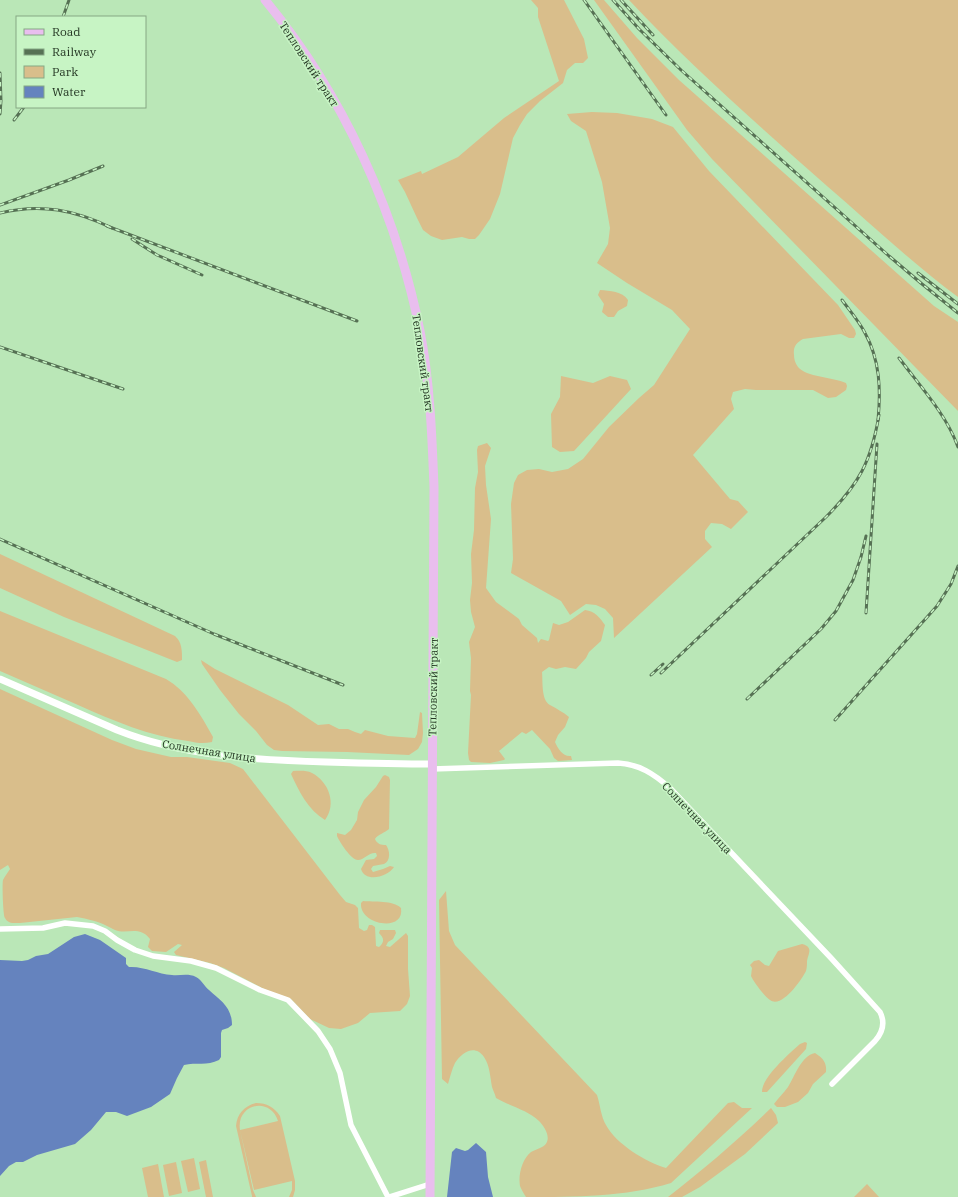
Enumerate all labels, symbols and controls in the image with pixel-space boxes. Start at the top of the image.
legend [16,16,146,108]
street label: Тепловский тракт [276,19,342,109]
text: Road [52,24,81,39]
text: Railway [52,44,97,59]
text: Park [52,64,78,79]
text: Water [52,84,86,99]
street label: Тепловский тракт [409,313,437,413]
street label: Тепловский тракт [425,637,441,737]
street label: Солнечная улица [161,737,257,765]
street label: Солнечная улица [659,779,735,857]

